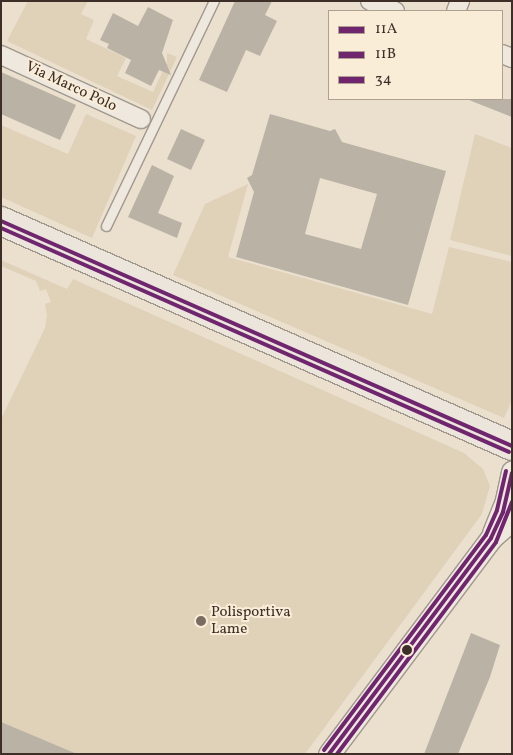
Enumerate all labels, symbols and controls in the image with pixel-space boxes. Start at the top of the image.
legend [328,10,503,100]
text: 11A [375,19,397,40]
text: 11B [375,44,396,65]
street label: Via Marco Polo [22,58,120,116]
text: 34 [375,69,392,90]
place label: Polisportiva Lame [211,603,291,638]
marker: Polisportiva Lame [195,615,207,627]
unlabelled marker [402,645,412,655]

